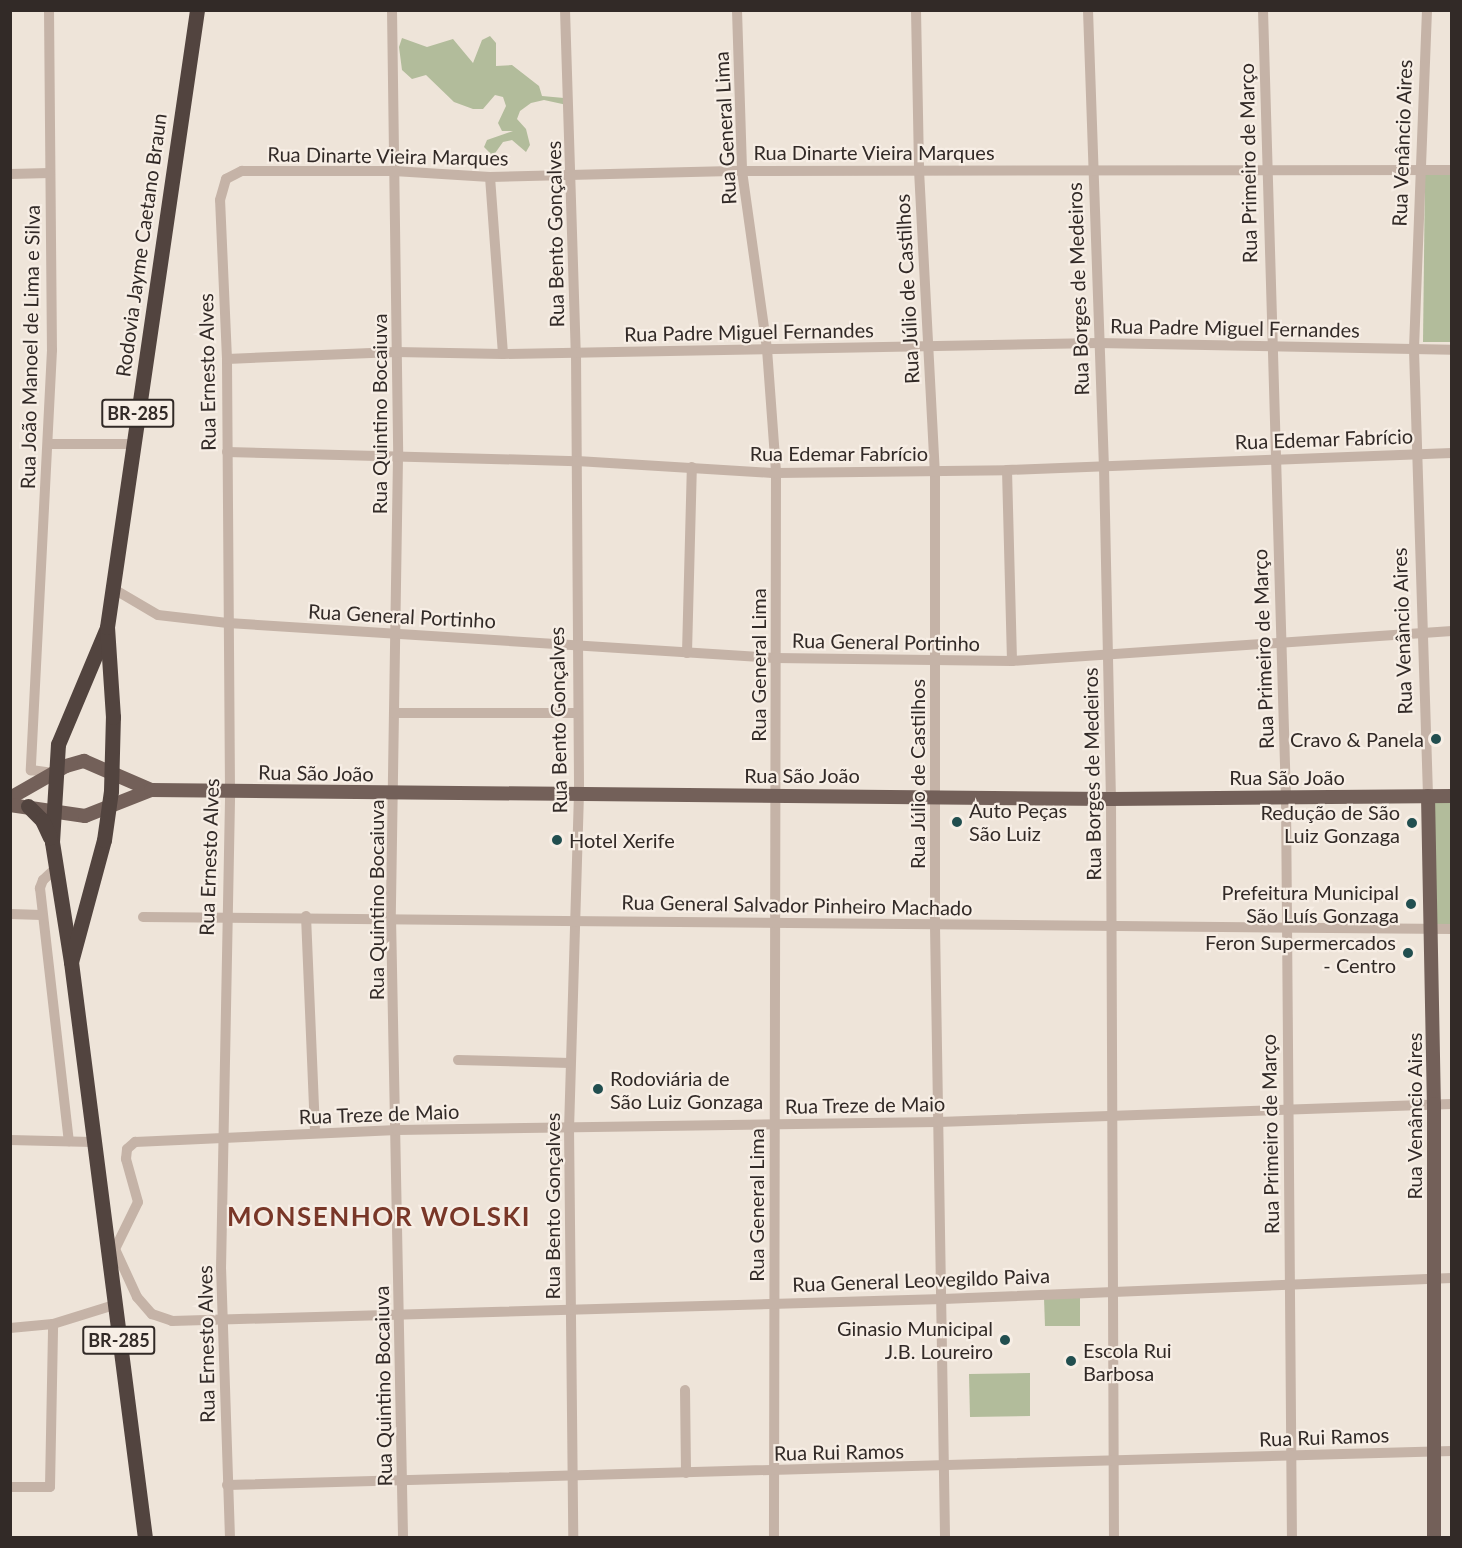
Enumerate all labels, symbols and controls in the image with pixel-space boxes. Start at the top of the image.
street label: Rua General Lima [709,51,741,205]
street label: Rua Venâncio Aires [1387,58,1417,228]
street label: Rua Primeiro de Março [1234,63,1262,263]
street label: Rodovia Jayme Caetano Braun [111,111,171,379]
street label: Rua Bento Gonçalves [541,140,569,328]
street label: Rua Dinarte Vieira Marques [753,140,995,164]
street label: Rua Dinarte Vieira Marques [267,142,509,170]
street label: Rua Borges de Medeiros [1062,182,1094,396]
street label: Rua Júlio de Castilhos [890,193,924,385]
street label: Rua João Manoel de Lima e Silva [16,204,44,490]
street label: Rua Ernesto Alves [194,293,220,451]
street label: Rua Quintino Bocaiuva [367,314,391,514]
street label: Rua Padre Miguel Fernandes [1110,314,1360,342]
street label: Rua Padre Miguel Fernandes [624,318,874,346]
road number: BR-285 [100,398,176,428]
street label: Rua Edemar Fabrício [1234,424,1414,454]
street label: Rua Edemar Fabrício [750,441,928,465]
street label: Rua Venâncio Aires [1387,546,1417,716]
street label: Rua Primeiro de Março [1248,549,1278,749]
street label: Rua General Lima [746,588,770,742]
street label: Rua General Portinho [307,599,497,633]
street label: Rua Bento Gonçalves [544,626,572,814]
street label: Rua General Portinho [792,628,980,656]
street label: Rua Borges de Medeiros [1078,667,1106,881]
street label: Rua Júlio de Castilhos [905,679,929,869]
place label: Cravo & Panela [1290,727,1424,751]
marker: Cravo & Panela [1429,732,1443,746]
street label: Rua São João [258,760,374,786]
street label: Rua São João [744,763,860,787]
street label: Rua São João [1229,765,1345,789]
street label: Rua Ernesto Alves [194,777,224,937]
place label: Auto Peças São Luiz [969,798,1067,845]
street label: Rua Quintino Bocaiuva [364,800,388,1000]
place label: Redução de São Luiz Gonzaga [1260,800,1400,847]
marker: Auto Peças São Luiz [950,815,964,829]
marker: Redução de São Luiz Gonzaga [1405,816,1419,830]
place label: Hotel Xerife [569,828,675,852]
marker: Hotel Xerife [550,833,564,847]
place label: Prefeitura Municipal São Luís Gonzaga [1222,880,1399,927]
street label: Rua General Salvador Pinheiro Machado [621,890,973,920]
marker: Prefeitura Municipal São Luís Gonzaga [1404,897,1418,911]
place label: Feron Supermercados - Centro [1205,930,1396,977]
marker: Feron Supermercados - Centro [1401,946,1415,960]
street label: Rua Venâncio Aires [1402,1032,1426,1200]
street label: Rua Primeiro de Março [1256,1034,1284,1234]
place label: Rodoviária de São Luiz Gonzaga [610,1066,763,1113]
marker: Rodoviária de São Luiz Gonzaga [591,1082,605,1096]
street label: Rua Treze de Maio [784,1092,946,1118]
street label: Rua Treze de Maio [298,1099,460,1129]
street label: Rua Bento Gonçalves [540,1113,564,1299]
street label: Rua General Lima [744,1128,768,1282]
district label: MONSENHOR WOLSKI [227,1201,531,1233]
street label: Rua General Leovegildo Paiva [792,1264,1050,1296]
street label: Rua Ernesto Alves [193,1265,219,1423]
street label: Rua Quintino Bocaiuva [369,1285,397,1487]
place label: Ginasio Municipal J.B. Loureiro [837,1316,993,1363]
road number: BR-285 [82,1325,156,1355]
marker: Ginasio Municipal J.B. Loureiro [998,1333,1012,1347]
place label: Escola Rui Barbosa [1083,1338,1172,1385]
marker: Escola Rui Barbosa [1064,1354,1078,1368]
street label: Rua Rui Ramos [1258,1423,1390,1451]
street label: Rua Rui Ramos [774,1439,904,1465]

